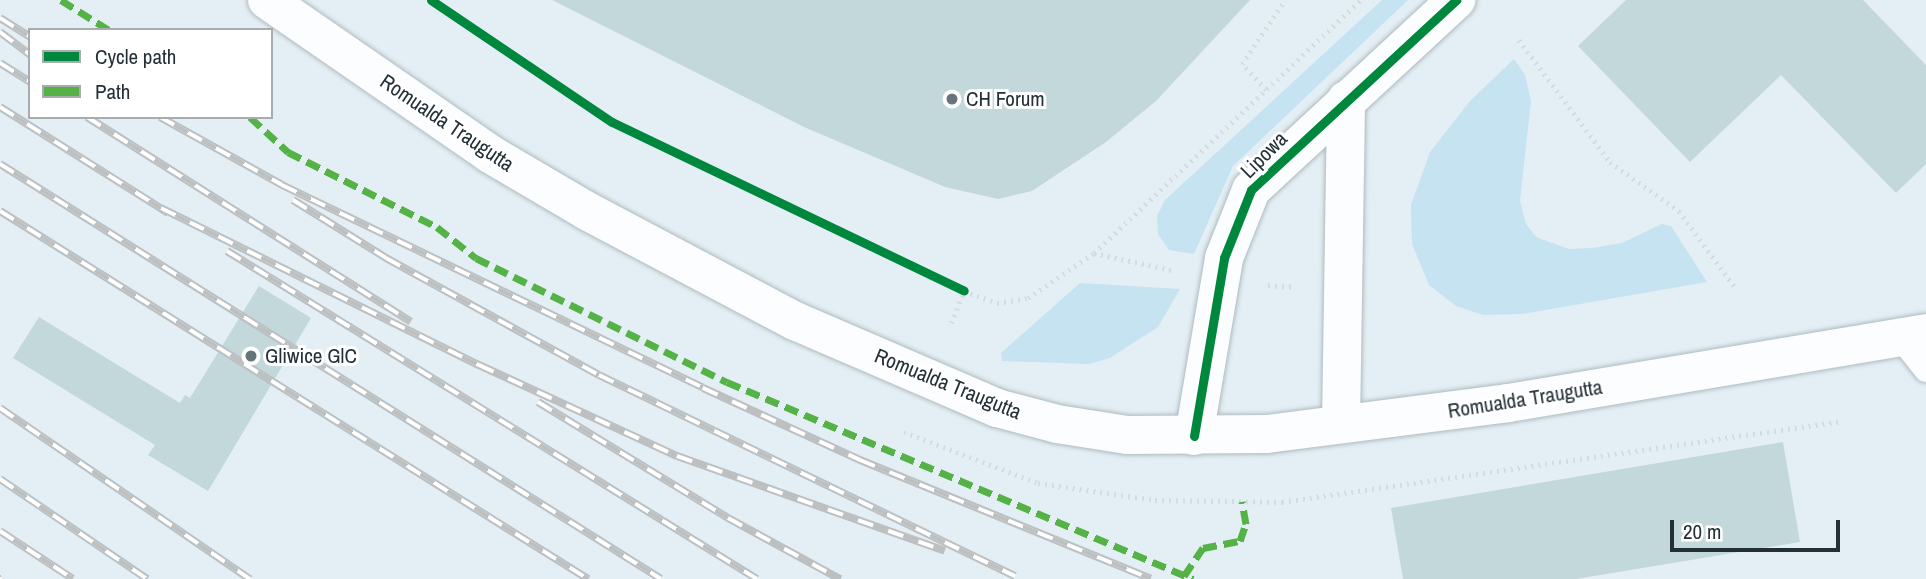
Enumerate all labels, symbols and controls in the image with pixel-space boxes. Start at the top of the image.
legend [28,28,273,119]
text: Cycle path [95,42,176,71]
street label: Romualda Traugutta [375,69,519,177]
text: Path [95,77,130,106]
place label: CH Forum [966,86,1045,112]
marker: CH Forum [944,91,960,107]
street label: Lipowa [1235,126,1293,184]
place label: Gliwice GlC [265,343,357,369]
street label: Romualda Traugutta [871,343,1025,425]
marker: Gliwice GlC [243,348,259,364]
street label: Romualda Traugutta [1446,374,1604,424]
scale bar [1674,505,1844,550]
text: 20 m [1683,517,1721,546]

